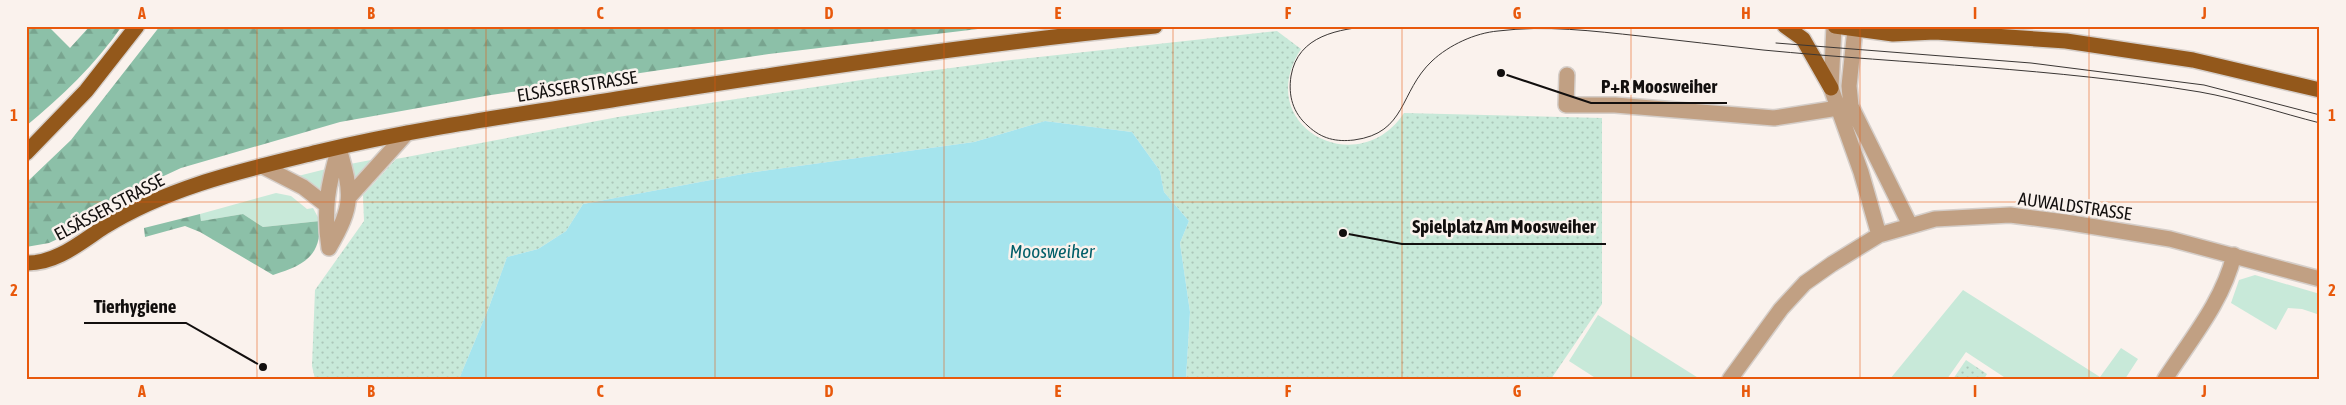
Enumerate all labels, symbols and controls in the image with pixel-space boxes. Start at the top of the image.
text: A [137,4,146,22]
text: B [367,4,375,22]
text: C [596,4,604,22]
text: D [825,4,834,22]
text: E [1055,4,1062,22]
text: F [1285,4,1292,22]
text: G [1513,4,1522,22]
text: H [1741,4,1751,22]
text: I [1973,4,1977,22]
text: J [2200,4,2207,22]
street label: ELSÄSSER STRASSE [515,66,639,106]
callout: P+R Moosweiher [1591,69,1727,103]
text: P+R Moosweiher [1601,75,1717,97]
text: 1 [10,106,18,124]
text: 1 [2328,106,2336,124]
street label: ELSÄSSER STRASSE [51,169,168,245]
street label: AUWALDSTRASSE [2017,188,2133,224]
callout: Spielplatz Am Moosweiher [1402,210,1606,244]
text: Spielplatz Am Moosweiher [1412,215,1596,237]
water label: Moosweiher [1010,240,1096,262]
text: 2 [10,281,18,299]
text: 2 [2328,281,2336,299]
callout: Tierhygiene [84,289,186,323]
text: Tierhygiene [94,295,177,317]
text: A [137,382,146,400]
text: B [367,382,375,400]
text: C [596,382,604,400]
text: D [825,382,834,400]
text: E [1055,382,1062,400]
text: F [1285,382,1292,400]
text: G [1513,382,1522,400]
text: H [1741,382,1751,400]
text: I [1973,382,1977,400]
text: J [2200,382,2207,400]

